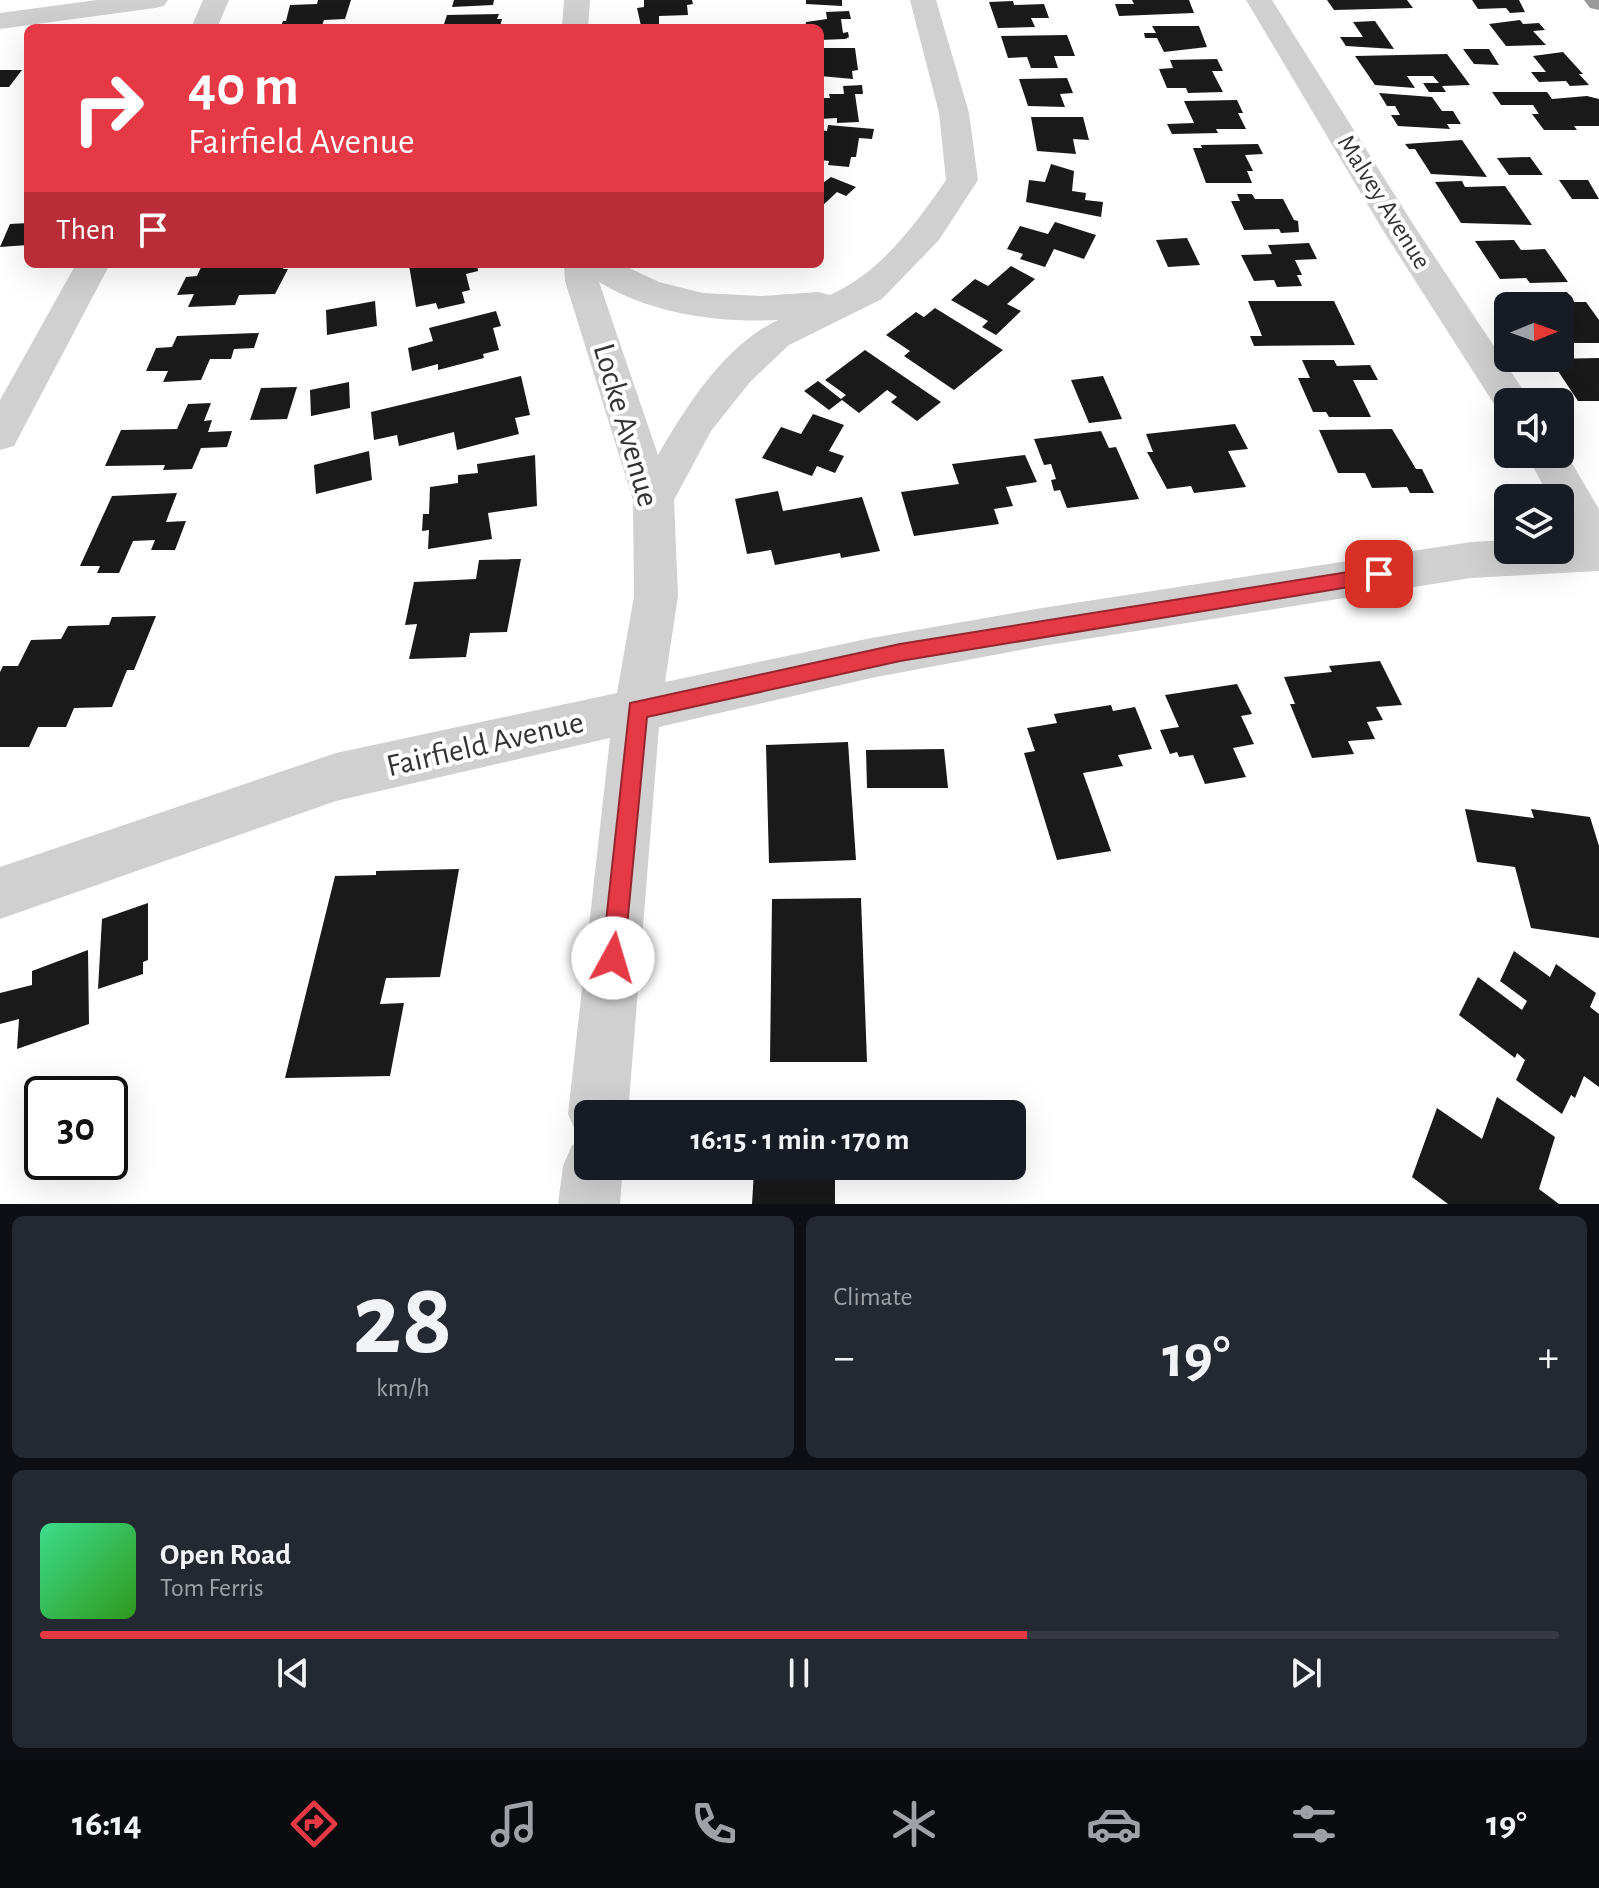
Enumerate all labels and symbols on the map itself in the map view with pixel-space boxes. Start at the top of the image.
street label: Malvey Avenue [1333,130,1435,274]
north arrow [1494,292,1574,372]
street label: Locke Avenue [587,340,665,510]
pin [1345,540,1413,608]
street label: Fairfield Avenue [383,706,587,782]
position arrow [571,916,655,1000]
speed limit sign: 30 [24,1076,128,1180]

